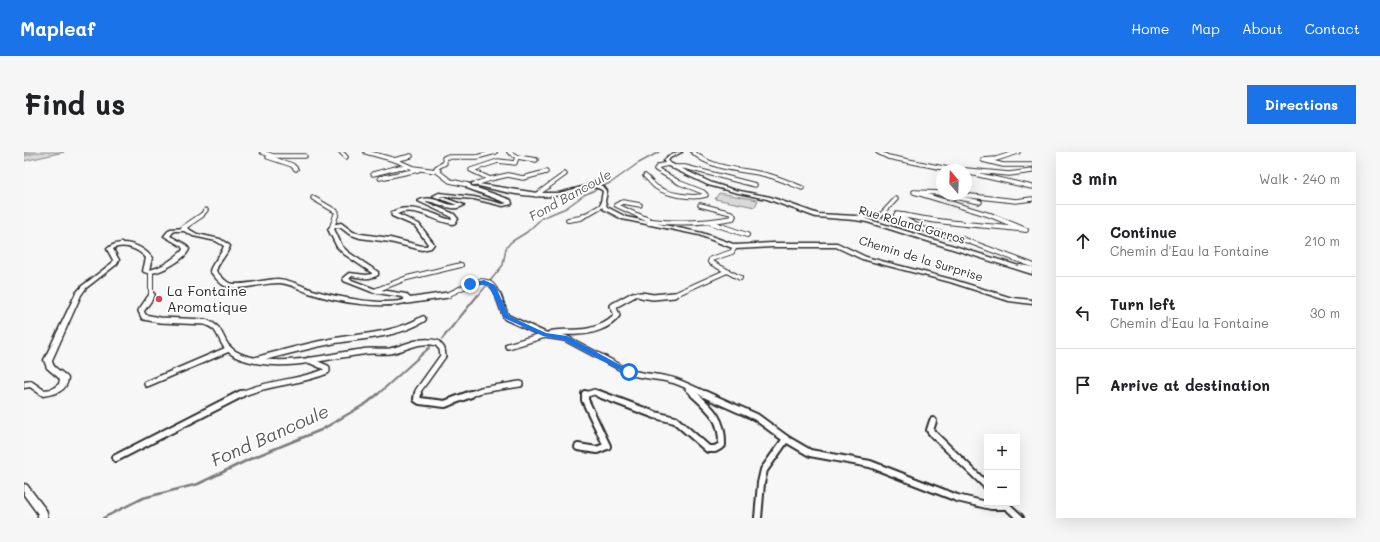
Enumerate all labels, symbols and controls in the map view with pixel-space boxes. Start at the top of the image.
text: Mapleaf [20,16,95,41]
text: Home [1131,19,1169,38]
text: Map [1191,19,1220,38]
text: About [1242,19,1283,38]
text: Contact [1305,19,1360,38]
button: Directions [1247,85,1356,124]
text: Find us [24,86,125,122]
north arrow [936,164,972,200]
water label: Fond Bancoule [526,165,614,224]
text: 3 min [1072,167,1117,189]
text: Walk · 240 m [1259,170,1340,187]
street label: Rue Roland Garros [857,201,968,247]
text: Continue [1110,222,1177,242]
icon: ahead [1072,230,1094,252]
street label: Chemin de la Surprise [857,231,986,285]
text: 210 m [1304,232,1340,249]
text: Chemin d'Eau la Fontaine [1110,242,1269,259]
route end [461,275,479,293]
place label: La Fontaine Aromatique [167,281,248,316]
marker: La Fontaine Aromatique [154,294,164,304]
text: Turn left [1110,294,1175,314]
icon: left [1072,302,1094,324]
text: 30 m [1310,304,1340,321]
text: Chemin d'Eau la Fontaine [1110,314,1269,331]
route start [620,363,638,381]
icon: arrive [1072,374,1094,396]
text: Arrive at destination [1110,375,1270,395]
water label: Fond Bancoule [207,398,332,472]
map controls [984,434,1020,506]
button: + [984,434,1020,470]
button: − [984,470,1020,506]

